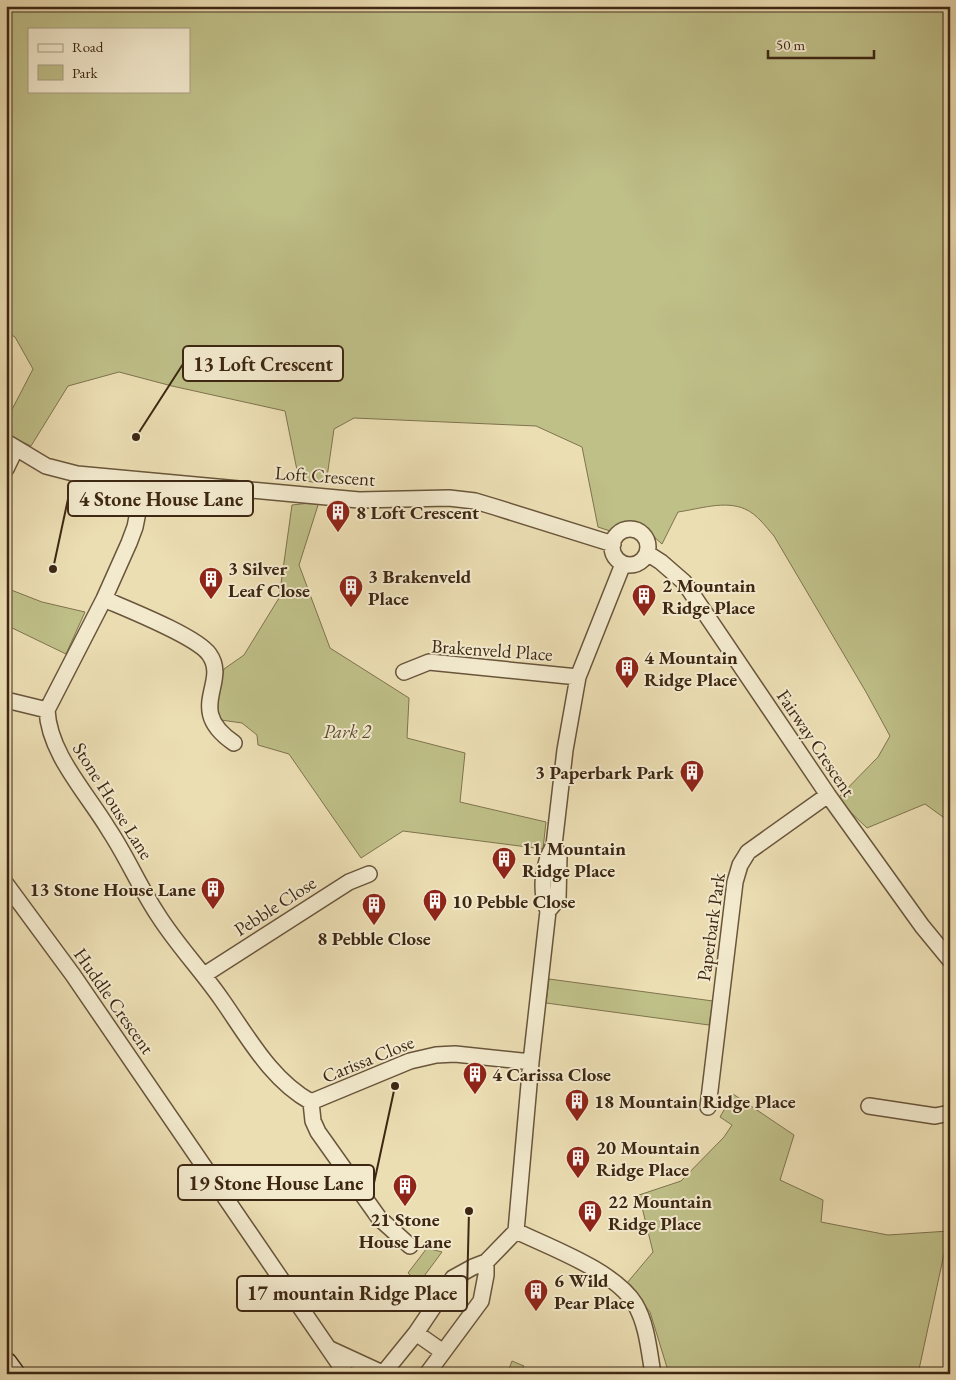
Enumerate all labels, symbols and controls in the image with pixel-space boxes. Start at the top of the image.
legend [28,28,190,92]
scale bar [768,28,875,60]
text: 50 m [776,35,805,54]
text: Road [72,37,104,56]
text: Park [72,63,99,82]
callout: 13 Loft Crescent [183,346,343,381]
text: 13 Loft Crescent [193,351,334,377]
street label: Loft Crescent [274,460,376,492]
callout: 4 Stone House Lane [68,481,253,516]
text: 4 Stone House Lane [79,486,243,512]
building icon: 8 Loft Crescent [325,499,351,533]
place label: 8 Loft Crescent [356,500,479,525]
place label: 3 Silver Leaf Close [228,556,310,603]
place label: 3 Brakenveld Place [368,564,472,611]
building icon: 3 Silver Leaf Close [198,566,224,600]
place label: 2 Mountain Ridge Place [662,573,756,620]
building icon: 3 Brakenveld Place [338,574,364,608]
building icon: 2 Mountain Ridge Place [631,583,657,617]
street label: Brakenveld Place [430,633,554,667]
place label: 4 Mountain Ridge Place [644,645,738,692]
building icon: 4 Mountain Ridge Place [614,655,640,689]
street label: Fairway Crescent [771,685,861,801]
park label: Park 2 [323,719,372,744]
street label: Stone House Lane [67,738,159,864]
building icon: 3 Paperbark Park [679,759,705,793]
place label: 3 Paperbark Park [535,760,675,785]
place label: 11 Mountain Ridge Place [522,836,626,883]
building icon: 11 Mountain Ridge Place [491,846,517,880]
street label: Pebble Close [229,870,321,942]
street label: Paperbark Park [691,870,731,983]
building icon: 13 Stone House Lane [200,876,226,910]
place label: 13 Stone House Lane [30,877,196,902]
building icon: 10 Pebble Close [422,888,448,922]
place label: 10 Pebble Close [452,889,576,914]
building icon: 8 Pebble Close [361,892,387,926]
place label: 8 Pebble Close [317,926,431,951]
street label: Huddle Crescent [68,943,160,1059]
street label: Carissa Close [318,1029,418,1089]
building icon: 4 Carissa Close [462,1061,488,1095]
place label: 4 Carissa Close [492,1062,611,1087]
building icon: 18 Mountain Ridge Place [564,1088,590,1122]
place label: 18 Mountain Ridge Place [594,1089,796,1114]
place label: 20 Mountain Ridge Place [596,1135,700,1182]
building icon: 20 Mountain Ridge Place [565,1145,591,1179]
callout: 19 Stone House Lane [178,1165,374,1200]
text: 19 Stone House Lane [188,1170,364,1196]
building icon: 21 Stone House Lane [392,1173,418,1207]
place label: 22 Mountain Ridge Place [608,1189,712,1236]
building icon: 22 Mountain Ridge Place [577,1199,603,1233]
place label: 21 Stone House Lane [359,1207,451,1254]
place label: 6 Wild Pear Place [554,1268,635,1315]
callout: 17 mountain Ridge Place [237,1276,467,1311]
building icon: 6 Wild Pear Place [523,1278,549,1312]
text: 17 mountain Ridge Place [247,1280,457,1306]

